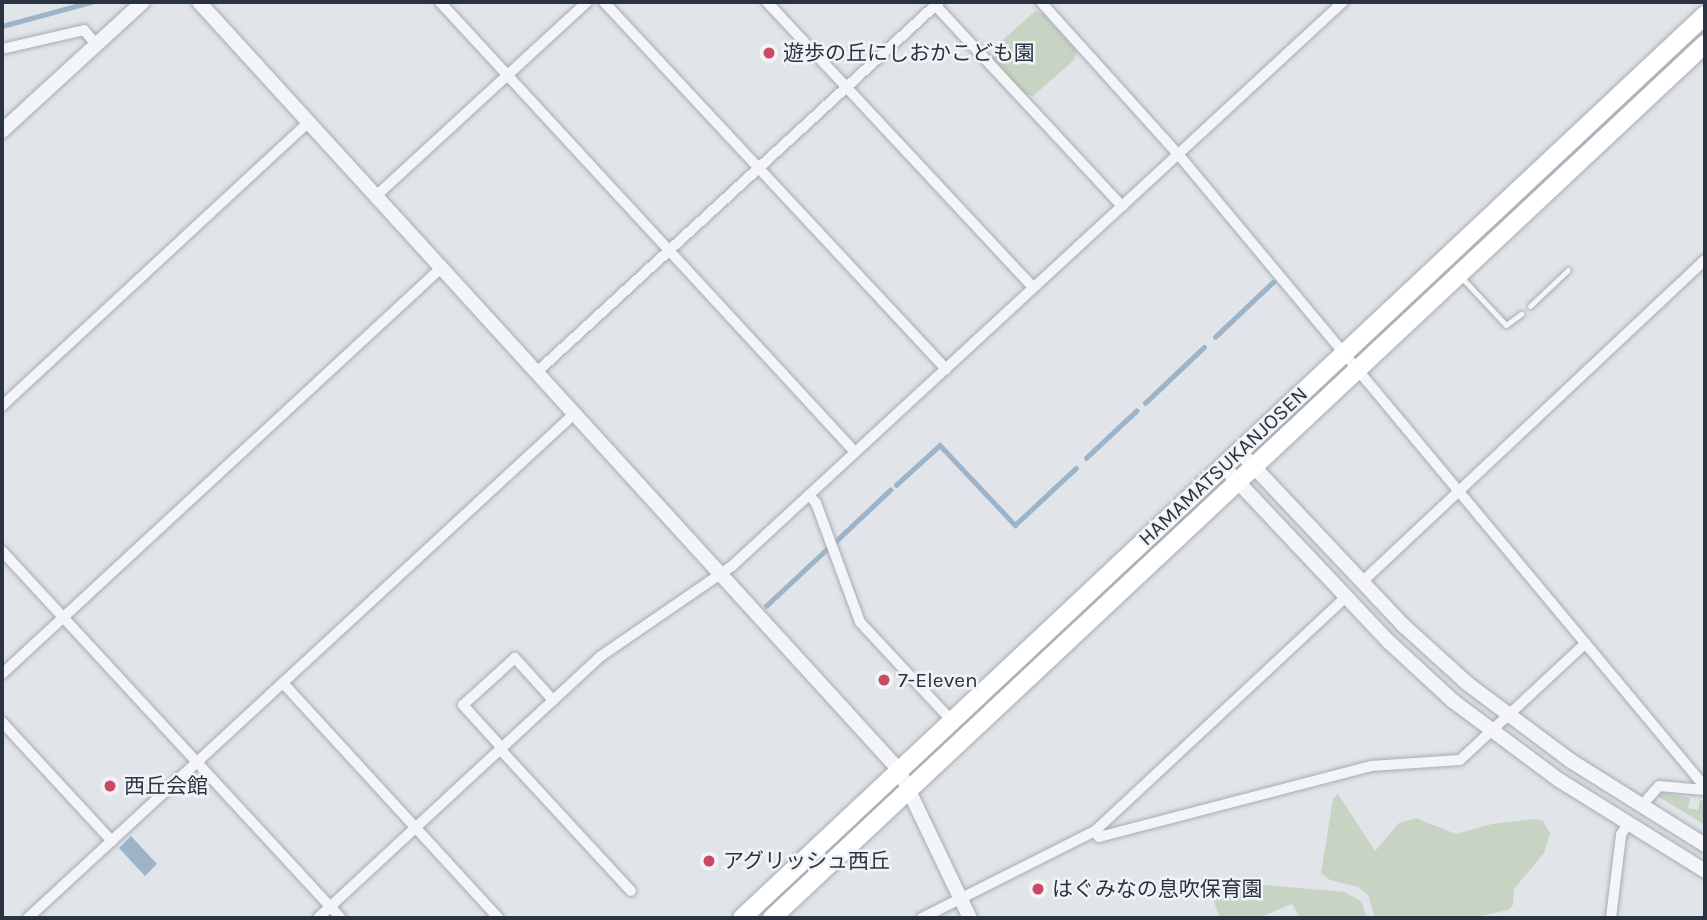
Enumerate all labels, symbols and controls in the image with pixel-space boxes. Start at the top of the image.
place label: 遊歩の丘にしおかこども園 [783,40,1035,66]
marker: 遊歩の丘にしおかこども園 [761,45,777,61]
street label: HAMAMATSUKANJOSEN [1133,381,1313,551]
place label: 7-Eleven [898,667,978,693]
marker: 7-Eleven [876,672,892,688]
place label: 西丘会館 [124,773,208,799]
marker: 西丘会館 [102,778,118,794]
place label: アグリッシュ西丘 [723,848,891,874]
marker: アグリッシュ西丘 [701,853,717,869]
place label: はぐみなの息吹保育園 [1052,876,1262,902]
marker: はぐみなの息吹保育園 [1030,881,1046,897]

